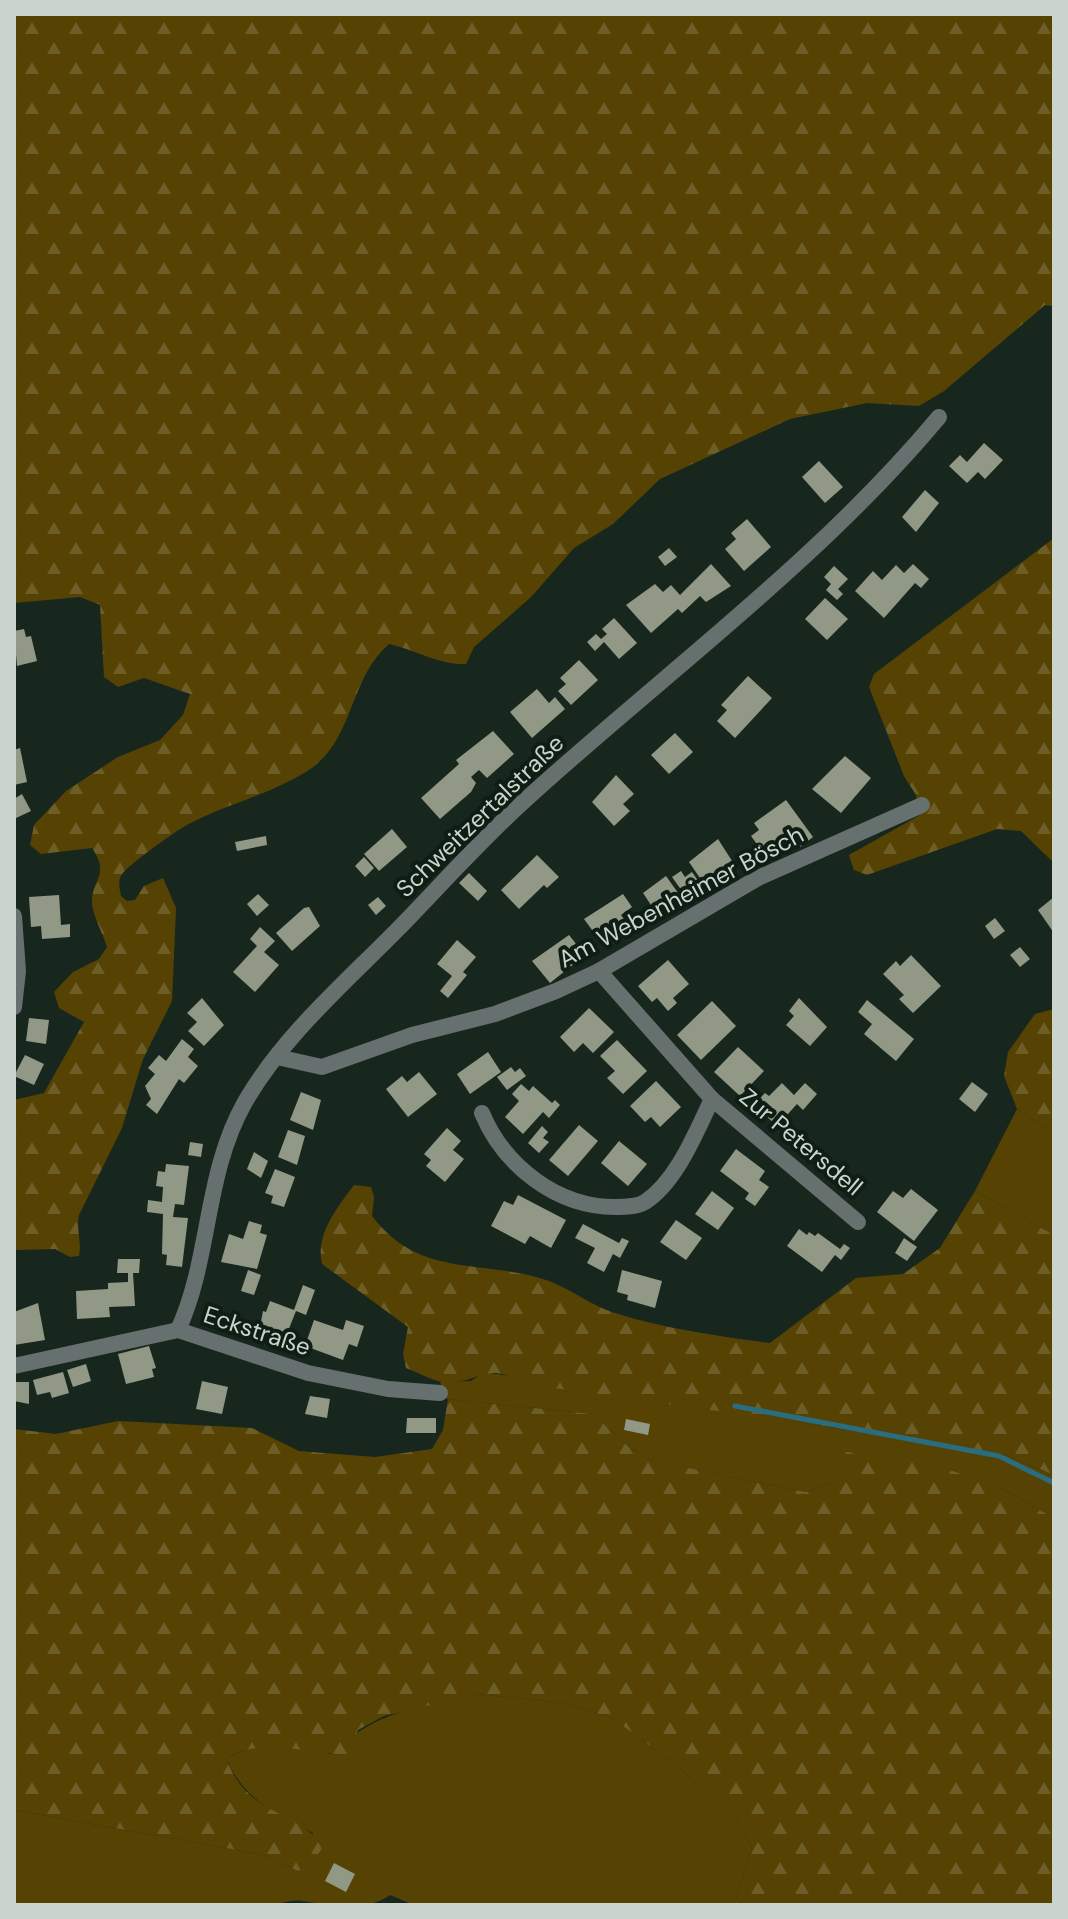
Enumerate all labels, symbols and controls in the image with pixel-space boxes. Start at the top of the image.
street label: Schweitzertalstraße [389,728,570,904]
street label: Am Webenheimer Bösch [553,819,809,974]
street label: Zur Petersdell [733,1081,869,1202]
street label: Eckstraße [200,1299,315,1362]

